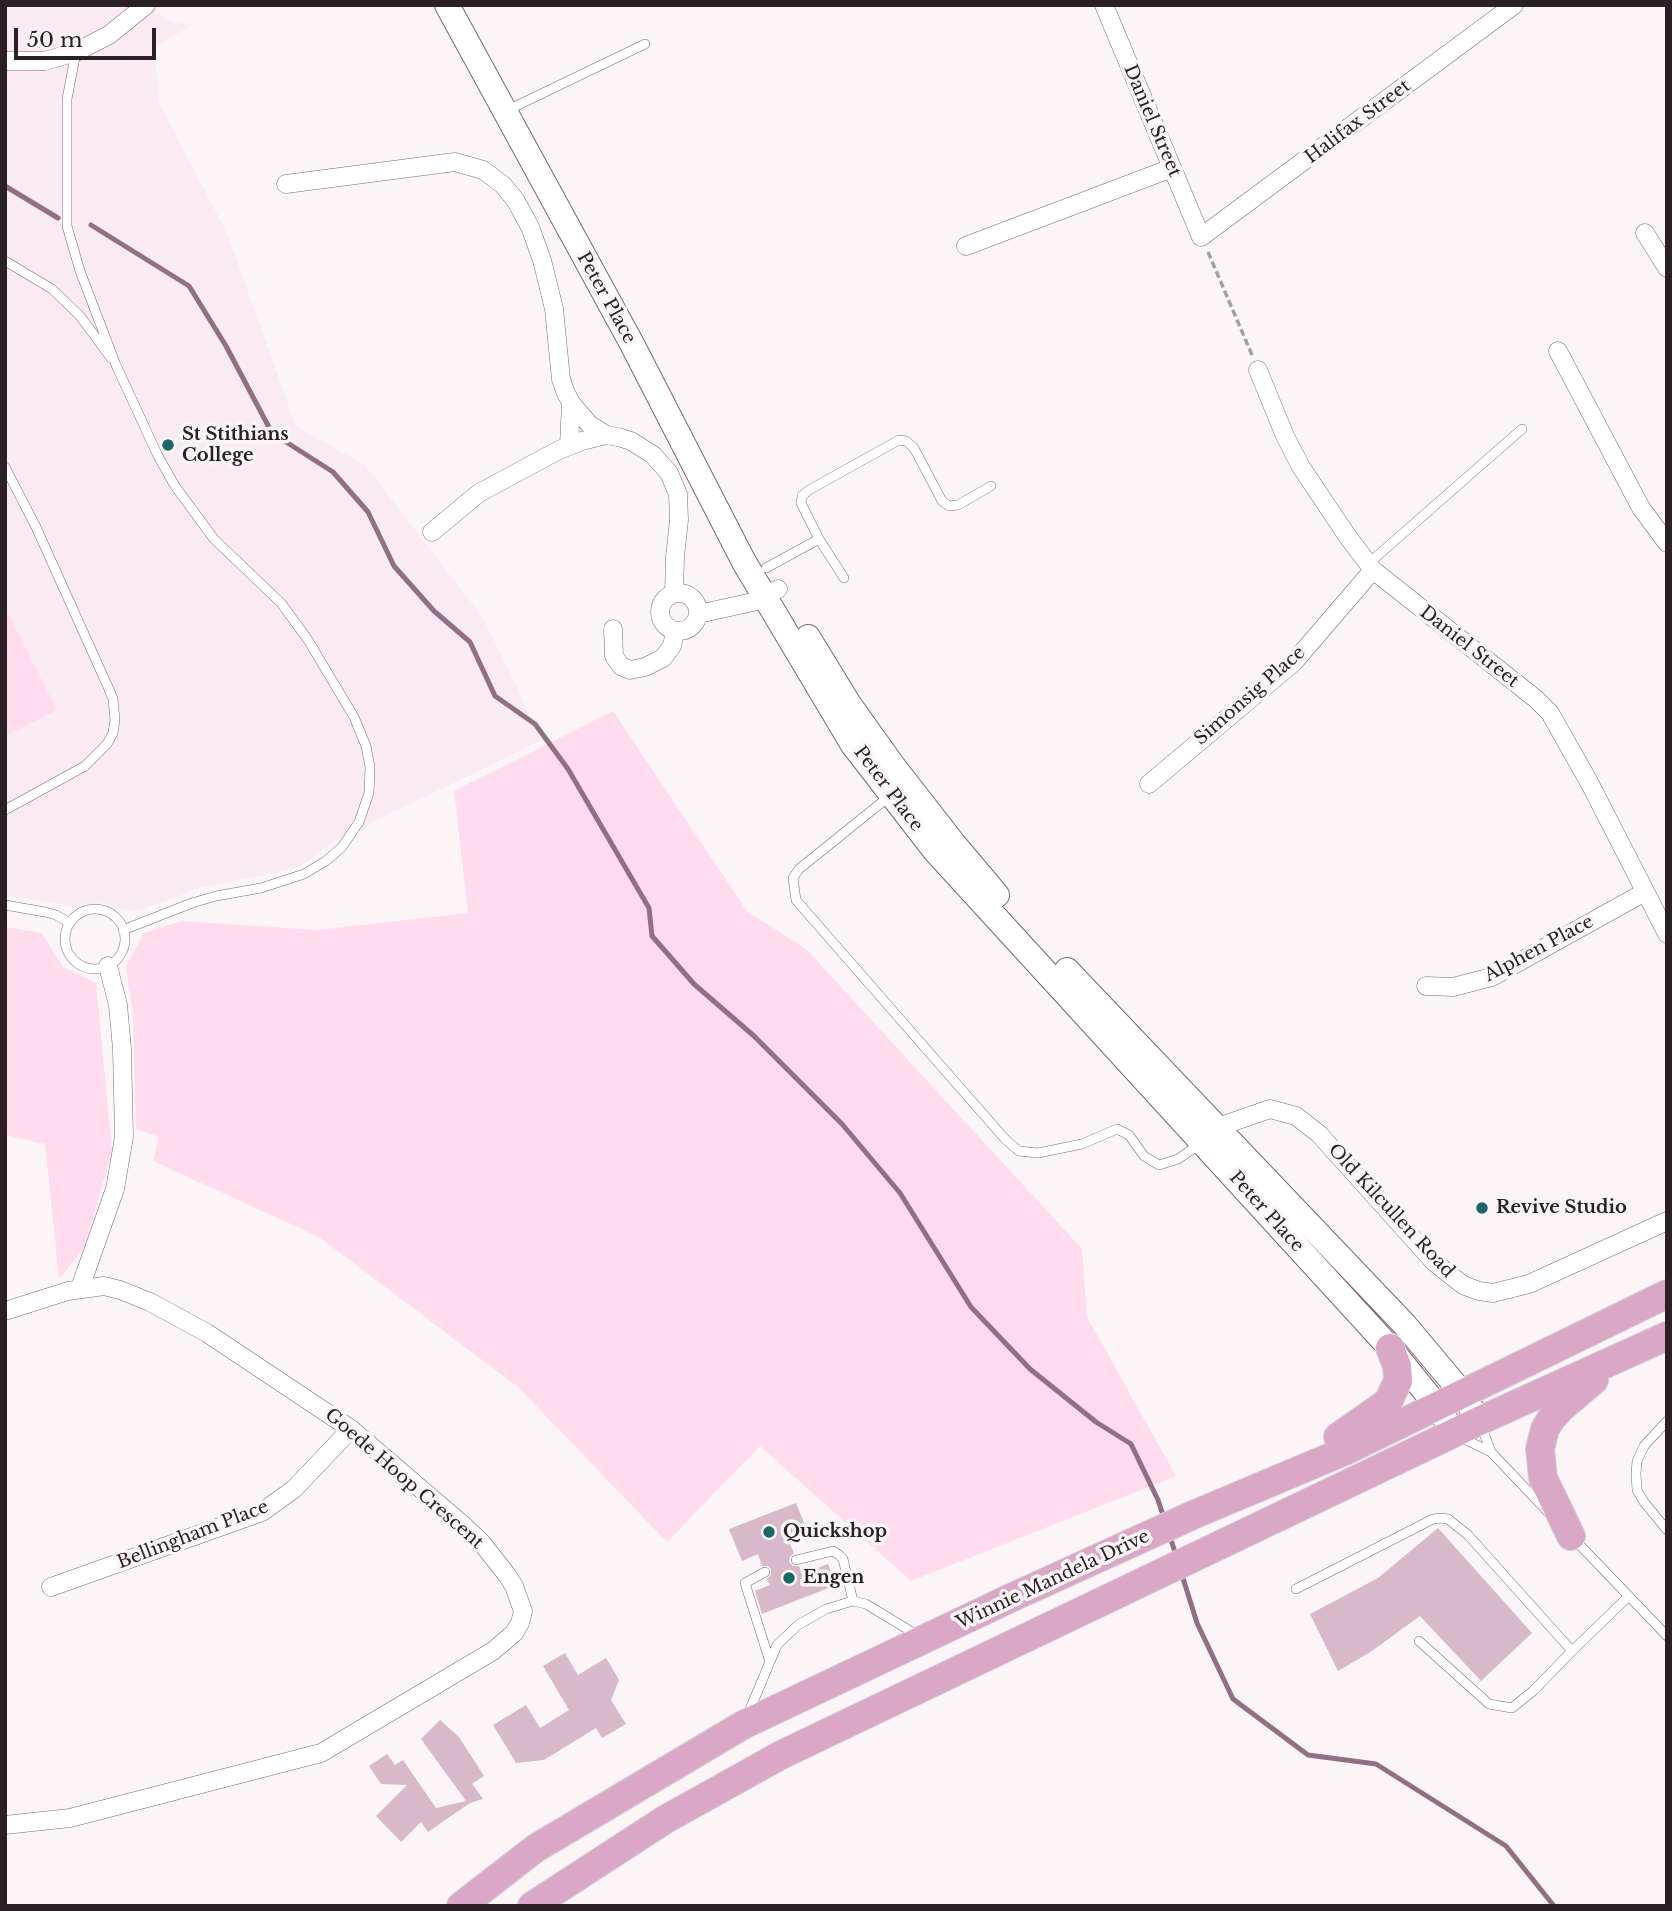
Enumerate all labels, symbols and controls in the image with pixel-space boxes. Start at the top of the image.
scale bar [18,14,159,58]
text: 50 m [27,27,82,53]
street label: Daniel Street [1119,62,1185,180]
street label: Halifax Street [1301,75,1415,169]
street label: Peter Place [572,249,640,347]
place label: St Stithians College [182,424,289,466]
marker: St Stithians College [160,437,176,453]
street label: Daniel Street [1415,602,1523,692]
street label: Simonsig Place [1190,642,1310,750]
street label: Peter Place [849,742,927,836]
street label: Alphen Place [1481,911,1597,987]
street label: Old Kilcullen Road [1323,1140,1459,1282]
street label: Peter Place [1224,1167,1308,1257]
place label: Revive Studio [1496,1197,1627,1219]
marker: Revive Studio [1474,1200,1490,1216]
street label: Goede Hoop Crescent [320,1404,488,1554]
street label: Bellingham Place [114,1496,272,1574]
place label: Quickshop [783,1521,887,1543]
marker: Quickshop [761,1524,777,1540]
street label: Winnie Mandela Drive [953,1526,1153,1634]
place label: Engen [803,1567,864,1589]
marker: Engen [781,1570,797,1586]

